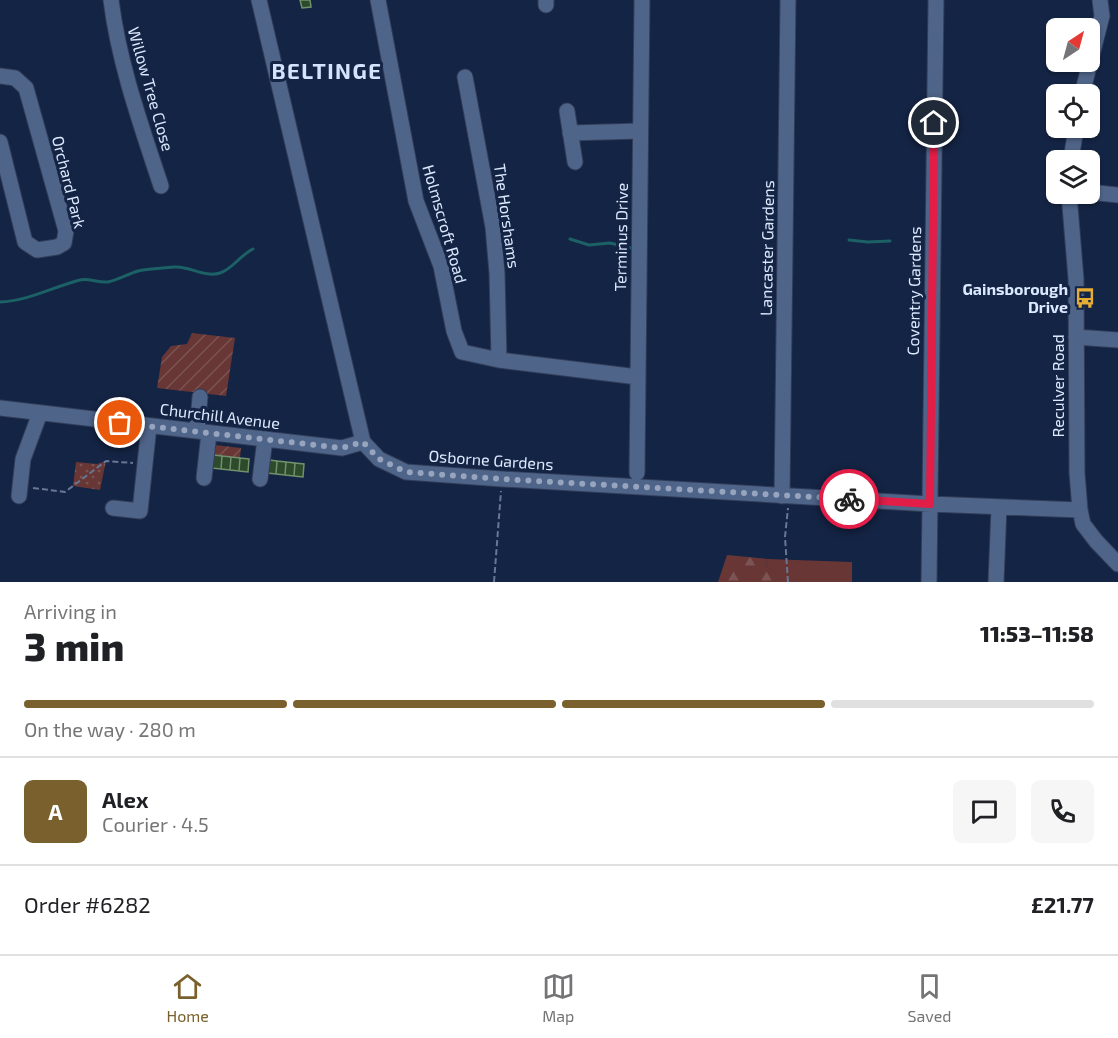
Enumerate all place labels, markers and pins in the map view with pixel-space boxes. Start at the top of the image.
pin [908,97,959,148]
place label: Gainsborough Drive [963,279,1068,316]
bus stop icon: Gainsborough Drive [1073,286,1097,310]
pin [94,397,145,448]

